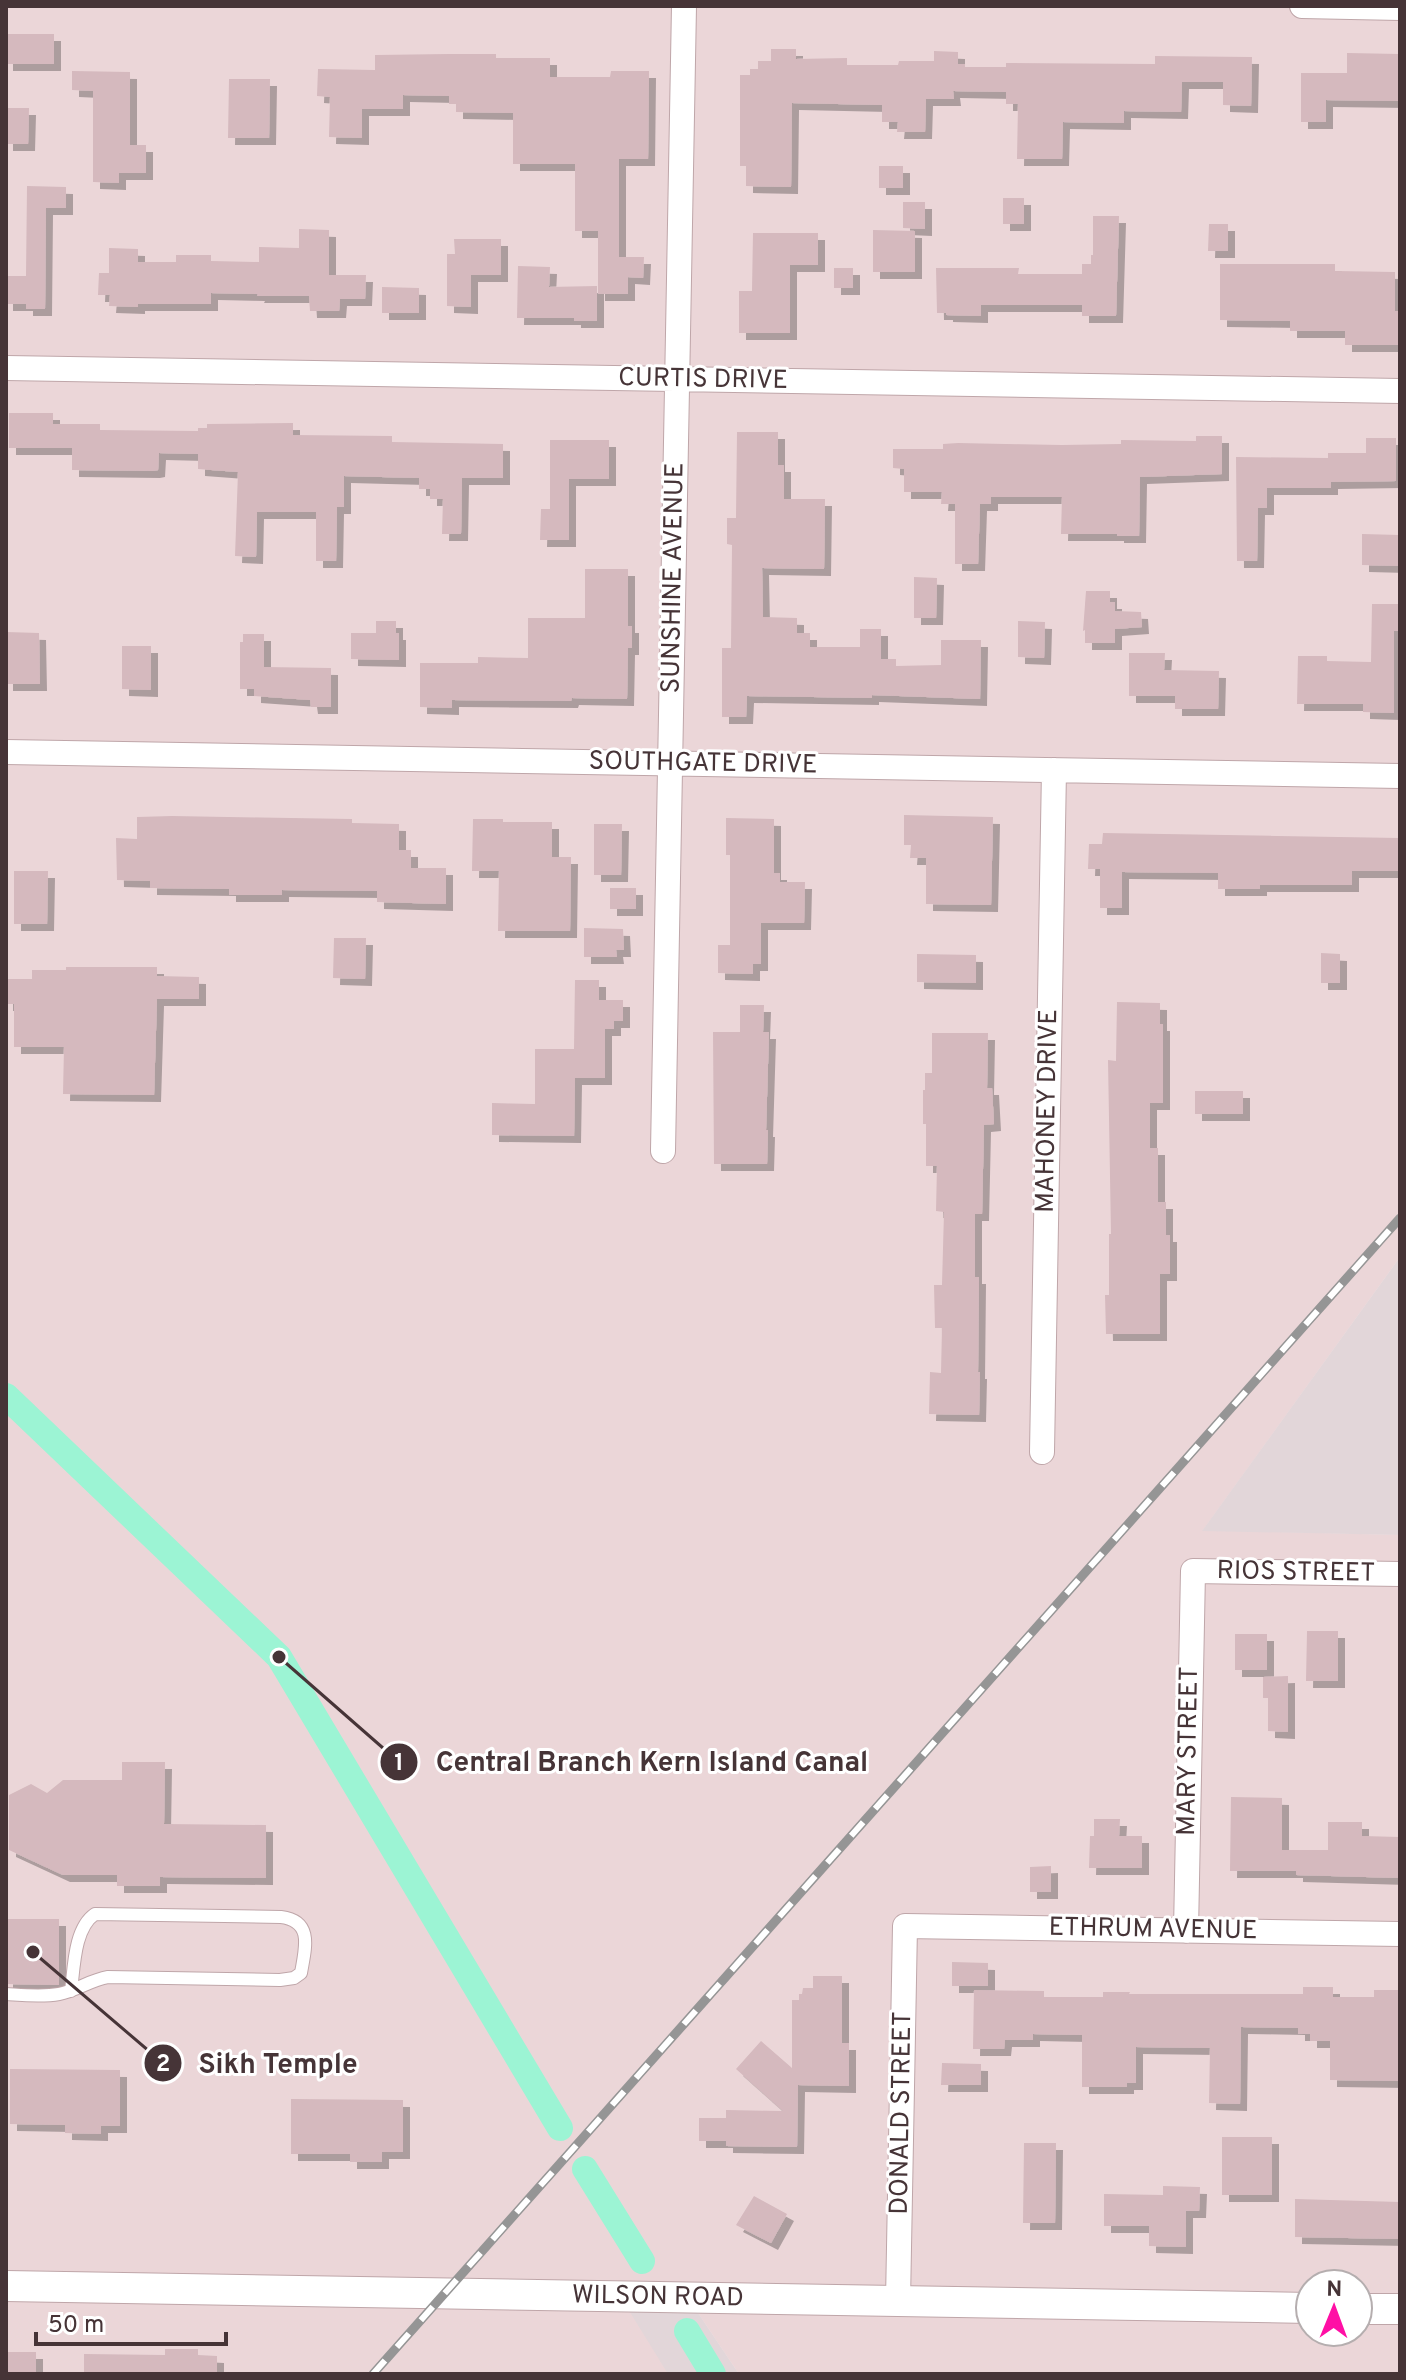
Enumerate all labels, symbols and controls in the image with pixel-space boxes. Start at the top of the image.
street label: CURTIS DRIVE [618,362,788,398]
street label: SUNSHINE AVENUE [655,462,693,694]
street label: SOUTHGATE DRIVE [588,746,818,782]
street label: MAHONEY DRIVE [1030,1009,1066,1213]
street label: RIOS STREET [1216,1555,1376,1591]
street label: MARY STREET [1171,1666,1207,1836]
callout: Central Branch Kern Island Canal [379,1736,884,1788]
text: Central Branch Kern Island Canal [436,1746,868,1782]
text: 1 [394,1749,404,1779]
street label: ETHRUM AVENUE [1048,1912,1258,1948]
street label: DONALD STREET [884,2011,920,2215]
callout: Sikh Temple [143,2037,374,2089]
text: Sikh Temple [198,2048,358,2084]
text: 2 [156,2050,170,2080]
north arrow [1294,2268,1374,2348]
text: N [1326,2277,1342,2304]
street label: WILSON ROAD [572,2279,744,2315]
scale bar [36,2296,226,2346]
text: 50 m [48,2311,104,2341]

